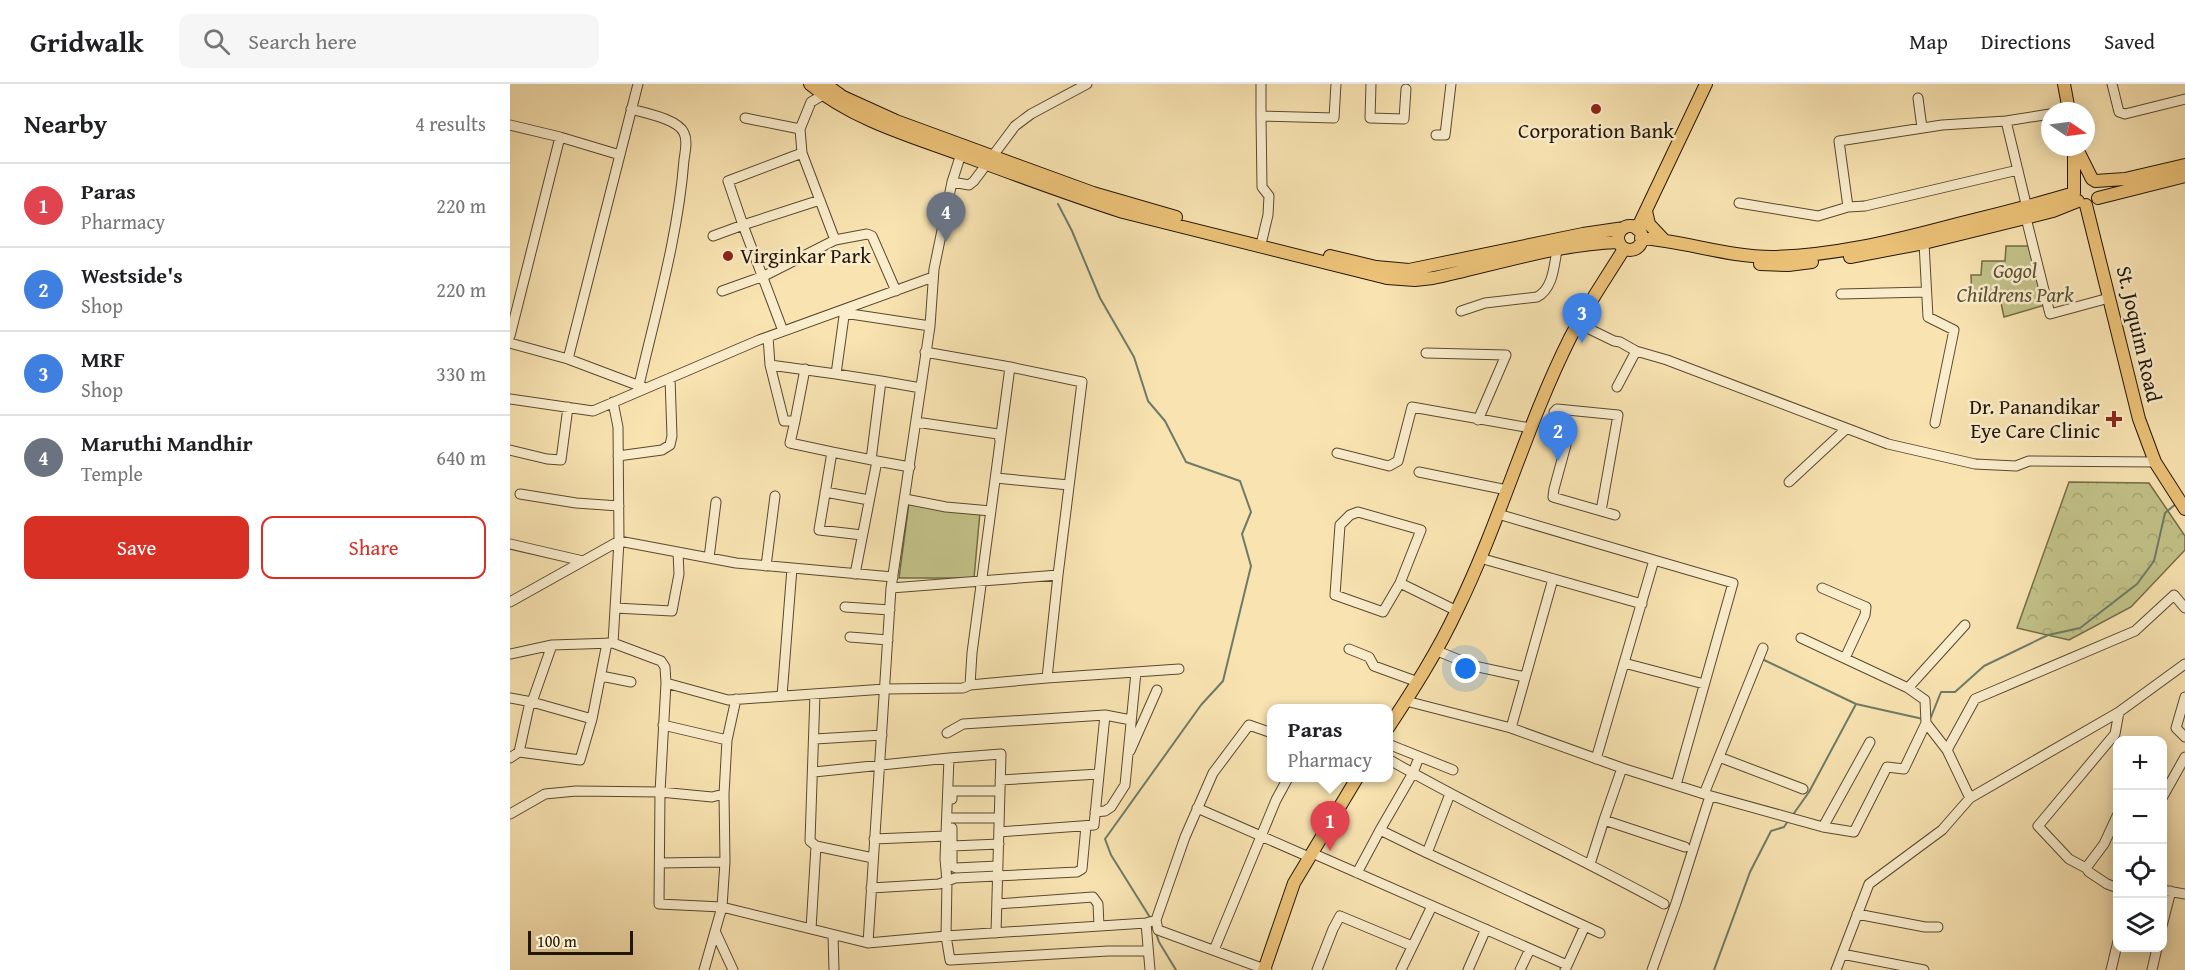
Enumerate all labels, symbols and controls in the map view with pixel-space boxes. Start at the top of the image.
search box [179,14,599,68]
text: Gridwalk [30,21,143,62]
icon: search [200,25,233,58]
text: Search here [248,25,357,57]
text: Map [1909,26,1948,57]
text: Directions [1981,26,2071,57]
text: Saved [2104,26,2155,57]
marker: Corporation Bank [1589,102,1603,116]
north arrow [2041,102,2095,156]
text: Nearby [24,104,107,143]
text: 4 results [415,109,486,138]
place label: Corporation Bank [1518,115,1674,146]
text: Paras [81,175,136,207]
text: 1 [38,191,49,220]
text: 220 m [436,191,486,220]
pin: 4 [926,192,966,242]
text: Pharmacy [81,207,165,236]
place label: Virginkar Park [740,240,871,271]
marker: Virginkar Park [721,249,735,263]
park label: Gogol Childrens Park [1956,255,2074,310]
text: Westside's [81,259,183,291]
street label: St. Joquim Road [2109,263,2170,406]
text: 2 [38,275,49,304]
text: 220 m [436,275,486,304]
text: Shop [81,291,123,320]
pin: 3 [1562,294,1602,343]
text: MRF [81,343,125,375]
text: 3 [38,359,49,388]
text: 330 m [436,359,486,388]
text: Shop [81,375,123,404]
place label: Dr. Panandikar Eye Care Clinic [1969,391,2100,446]
marker: Dr. Panandikar Eye Care Clinic [2105,410,2123,428]
pin: 2 [1538,412,1578,461]
text: Maruthi Mandhir [81,427,253,459]
text: 4 [38,443,49,472]
text: 640 m [436,443,486,472]
text: Temple [81,459,143,488]
button: Save [24,516,249,579]
button: Share [261,516,486,579]
your location [1451,654,1480,683]
popup [1267,704,1393,782]
text: Paras [1288,713,1343,745]
map controls [2113,736,2167,952]
button: + [2113,736,2167,790]
text: Pharmacy [1288,745,1372,774]
button: − [2113,790,2167,844]
pin: 1 [1310,802,1350,851]
button: locate [2113,844,2167,898]
button: layers [2113,898,2167,952]
scale bar [528,928,633,956]
text: 100 m [537,929,577,953]

